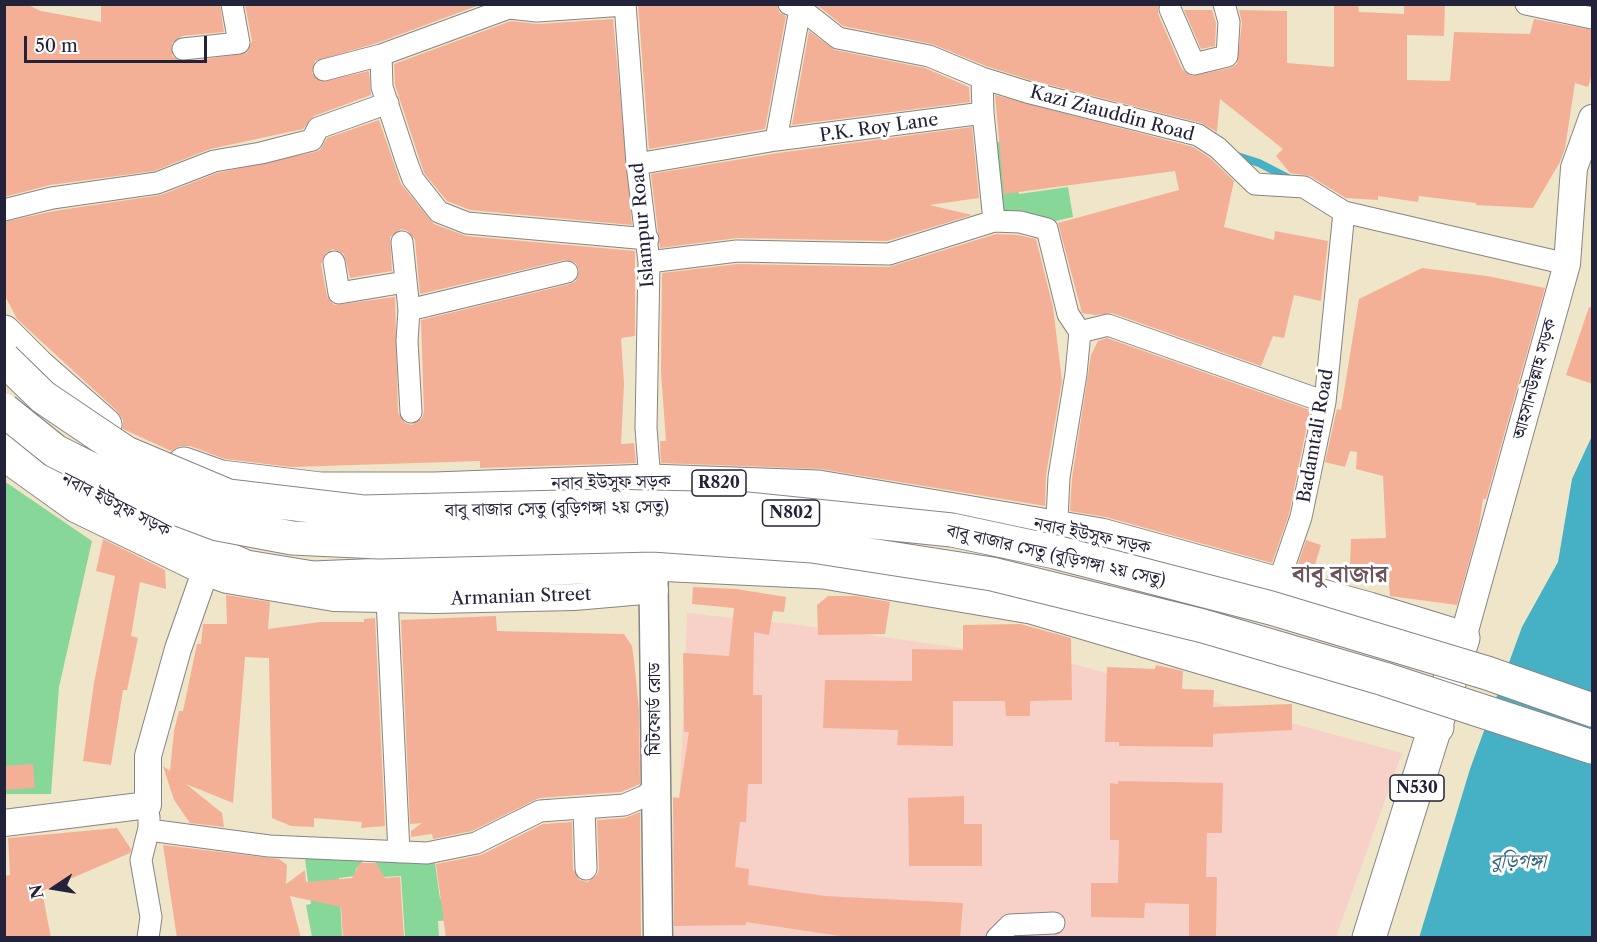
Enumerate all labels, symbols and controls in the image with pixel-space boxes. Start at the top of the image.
scale bar [27,24,210,62]
text: 50 m [35,35,78,57]
street label: Kazi Ziauddin Road [1027,82,1197,146]
street label: P.K. Roy Lane [818,109,940,147]
street label: Islampur Road [627,162,659,288]
street label: আহসানউল্লাহ সড়ক [1509,316,1561,442]
street label: Badamtali Road [1294,368,1338,504]
street label: নবাব ইউসুফ সড়ক [58,468,174,542]
road number: R820 [692,470,746,496]
street label: নবাব ইউসুফ সড়ক [551,471,671,495]
street label: বাবু বাজার সেতু (বুড়িগঙ্গা ২য় সেতু) [445,496,669,522]
road number: N802 [762,500,820,526]
street label: নবাব ইউসুফ সড়ক [1032,513,1152,559]
street label: বাবু বাজার সেতু (বুড়িগঙ্গা ২য় সেতু) [944,520,1168,592]
district label: বাবু বাজার [1292,561,1388,589]
street label: Armanian Street [450,584,592,610]
street label: মিটফোর্ড রোড [644,663,666,755]
road number: N530 [1390,775,1444,801]
water label: বুড়িগঙ্গা [1490,850,1546,874]
north arrow [24,858,84,918]
text: N [25,883,48,901]

